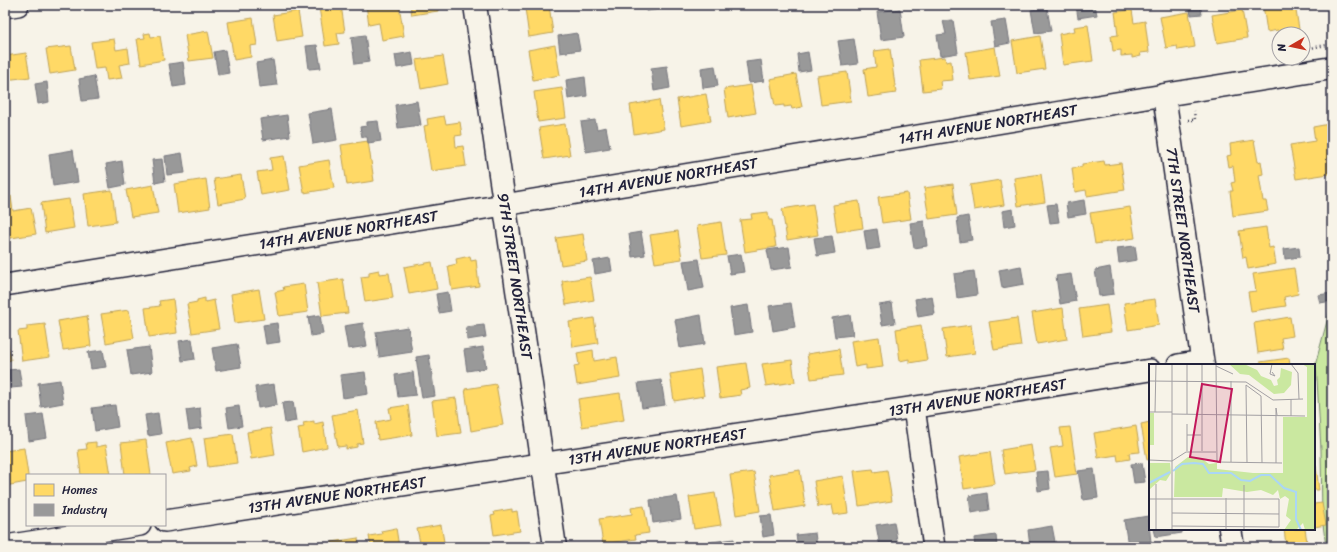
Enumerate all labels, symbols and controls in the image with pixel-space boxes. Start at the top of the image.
north arrow [1271,26,1311,66]
text: N [1272,42,1292,54]
street label: 14TH AVENUE NORTHEAST [897,96,1081,152]
street label: 7TH STREET NORTHEAST [1158,145,1208,316]
street label: 14TH AVENUE NORTHEAST [577,150,761,205]
street label: 9TH STREET NORTHEAST [490,191,540,363]
street label: 14TH AVENUE NORTHEAST [257,203,442,257]
inset map [1149,364,1315,530]
street label: 13TH AVENUE NORTHEAST [887,370,1070,424]
street label: 13TH AVENUE NORTHEAST [567,420,750,473]
street label: 13TH AVENUE NORTHEAST [246,468,429,521]
legend [26,474,166,526]
text: Homes [62,479,98,501]
text: Industry [61,499,108,521]

